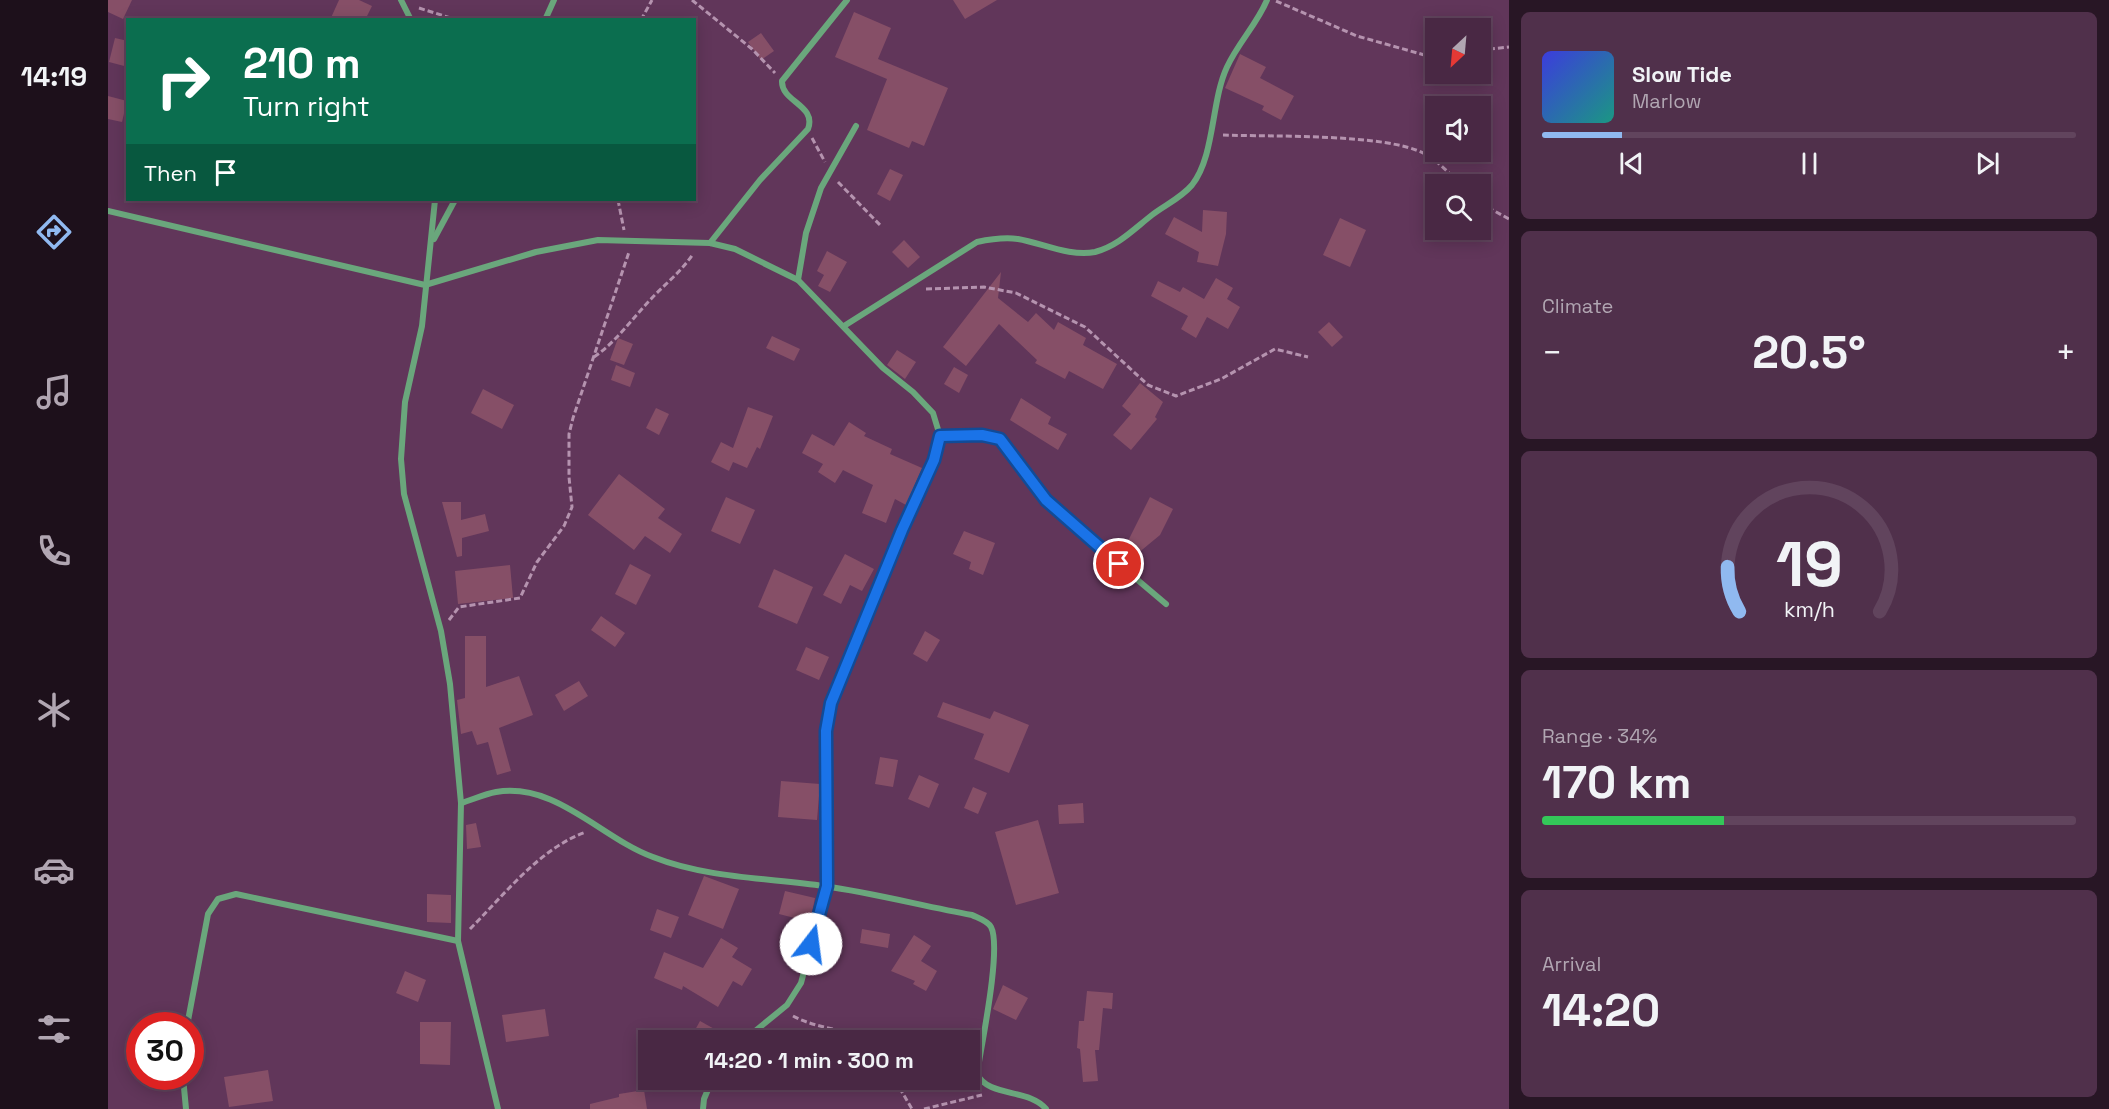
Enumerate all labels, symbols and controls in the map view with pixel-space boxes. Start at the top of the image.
north arrow [1425,18,1491,84]
map controls [1425,18,1491,240]
text: 210 m [243,37,361,90]
icon: right [144,42,222,120]
text: 14:19 [21,59,87,94]
text: Slow Tide [1632,60,1732,88]
text: Marlow [1632,88,1701,114]
text: Turn right [243,89,370,124]
button: sound [1425,96,1491,162]
icon: previous [1615,147,1648,180]
icon: pause [1793,147,1826,180]
icon: next [1971,147,2004,180]
icon: arrive [209,156,242,189]
text: Then [144,159,197,187]
button: search [1425,174,1491,240]
icon: directions [33,211,75,253]
text: Climate [1542,293,1613,319]
text: 20.5° [1752,324,1866,381]
text: − [1542,332,1562,374]
text: + [2056,332,2076,374]
icon: music [33,371,75,413]
text: 19 [1776,525,1842,604]
icon: phone [33,530,75,572]
pin [1093,538,1144,589]
icon: arrive [1102,547,1135,580]
text: km/h [1783,596,1835,623]
icon: climate [33,689,75,731]
text: Range · 34% [1542,723,1657,749]
text: 170 km [1542,754,1692,811]
icon: car [33,849,75,891]
position arrow [779,912,843,976]
text: Arrival [1542,951,1601,977]
text: 14:20 [1542,982,1660,1039]
icon: filters [33,1008,75,1050]
speed limit sign: 30 [126,1012,204,1090]
text: 14:20 · 1 min · 300 m [704,1046,914,1074]

